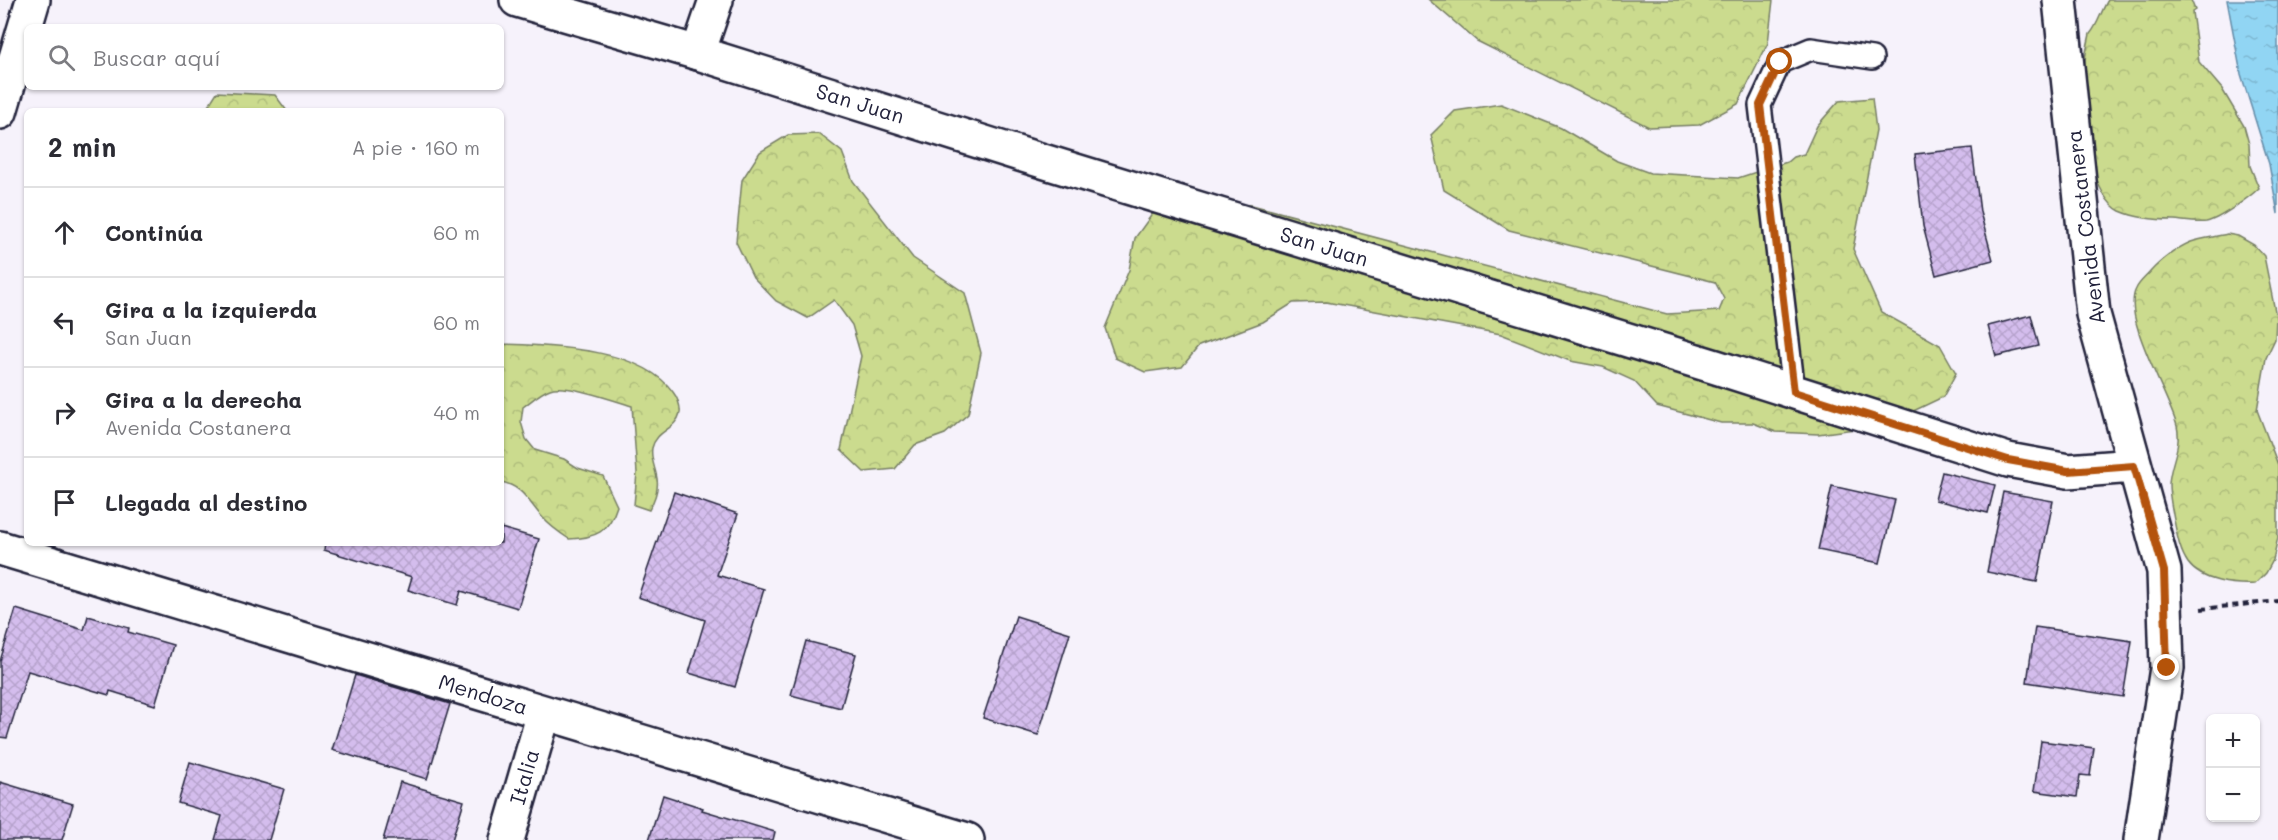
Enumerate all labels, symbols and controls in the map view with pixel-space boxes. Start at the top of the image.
search box [24,24,504,90]
icon: search [45,41,78,74]
text: Buscar aquí [93,43,221,72]
route start [1766,48,1792,74]
street label: San Juan [813,76,908,129]
street label: Avenida Costanera [2059,128,2110,326]
text: 2 min [48,130,116,164]
text: A pie · 160 m [352,134,480,160]
icon: ahead [48,216,81,249]
text: Continúa [105,218,203,247]
text: 60 m [433,219,480,245]
street label: San Juan [1277,219,1372,272]
text: Gira a la izquierda [105,295,317,324]
icon: left [48,306,81,339]
text: 60 m [433,309,480,335]
text: San Juan [105,324,192,350]
text: Gira a la derecha [105,385,302,414]
icon: right [48,396,81,429]
text: 40 m [434,399,480,425]
text: Avenida Costanera [105,414,292,440]
icon: arrive [48,486,81,519]
text: Llegada al destino [105,488,307,517]
route end [2153,654,2179,680]
street label: Mendoza [436,667,531,720]
map controls [2206,714,2260,822]
button: + [2206,714,2260,768]
street label: Italia [503,746,544,807]
button: − [2206,768,2260,822]

